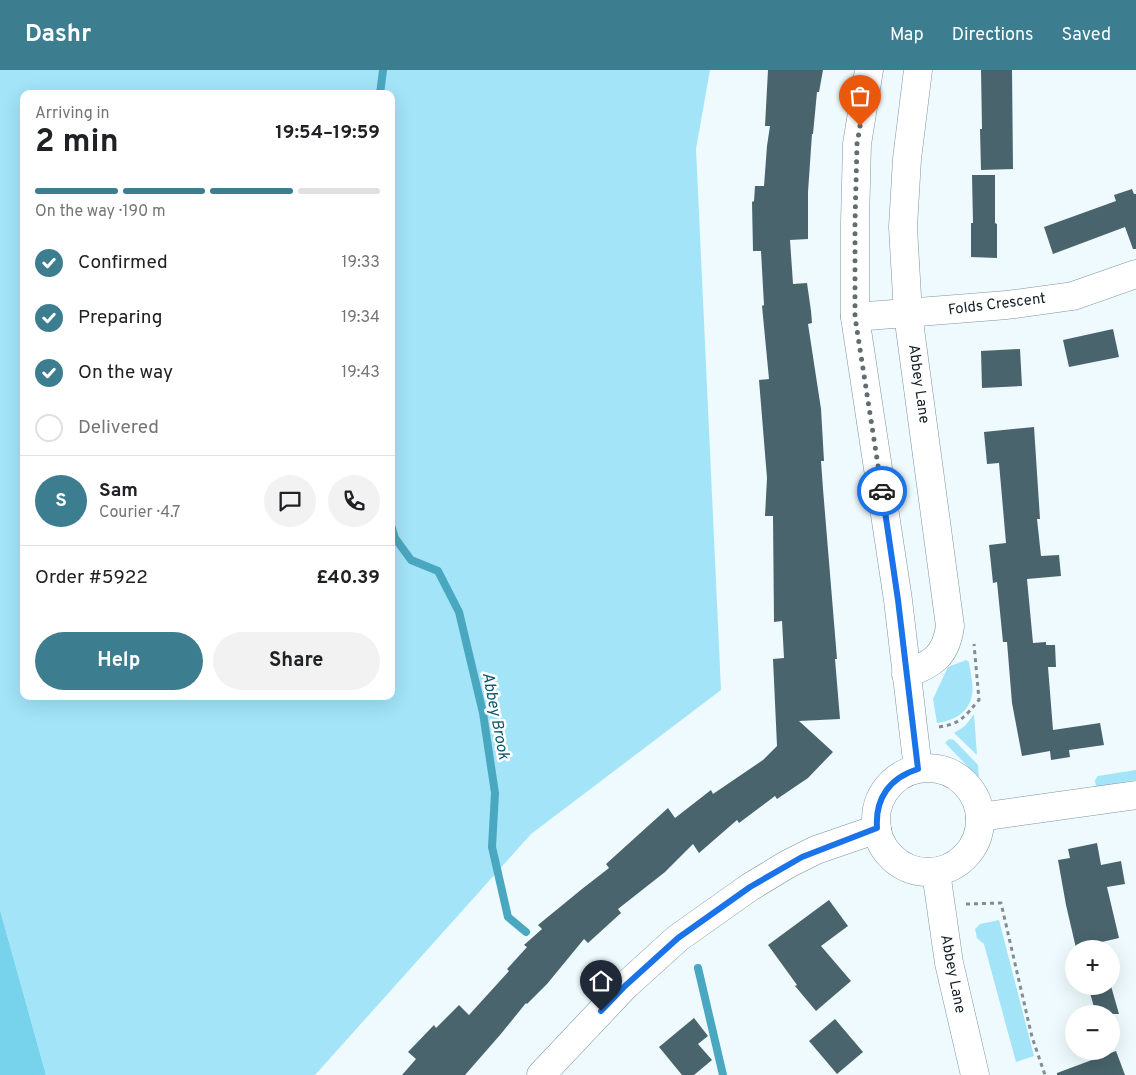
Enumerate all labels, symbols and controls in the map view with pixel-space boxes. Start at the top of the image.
text: Dashr [25,20,91,50]
text: Map [890,24,924,47]
text: Directions [952,24,1034,47]
text: Saved [1062,24,1111,47]
pin [839,75,881,126]
icon: bag [846,82,874,110]
text: Arriving in [35,104,110,124]
text: 19:54–19:59 [275,121,380,145]
text: 2 min [35,123,119,163]
text: On the way · 190 m [35,202,165,222]
icon: check [35,249,63,277]
text: Confirmed [78,251,168,275]
text: 19:33 [342,253,380,273]
street label: Folds Crescent [947,290,1047,320]
icon: check [35,304,63,332]
text: Preparing [78,306,162,330]
text: 19:34 [341,308,380,328]
street label: Abbey Lane [903,343,933,425]
icon: check [35,359,63,387]
text: On the way [78,361,173,385]
text: 19:43 [341,363,380,383]
text: Delivered [78,416,159,440]
courier [857,466,907,516]
button: chat [264,475,316,527]
button: phone [328,475,380,527]
icon: car [868,477,896,505]
text: Sam [99,479,138,503]
text: S [55,489,67,513]
text: Courier · 4.7 [99,503,180,523]
text: Order #5922 [35,566,148,590]
text: £40.39 [316,566,380,590]
button: Help [35,632,203,690]
button: Share [213,632,380,690]
water label: Abbey Brook [477,671,513,762]
street label: Abbey Lane [935,933,969,1015]
map controls [1065,940,1120,1060]
button: + [1065,940,1120,995]
pin [580,960,622,1011]
icon: home [587,967,615,995]
button: − [1065,1005,1120,1060]

